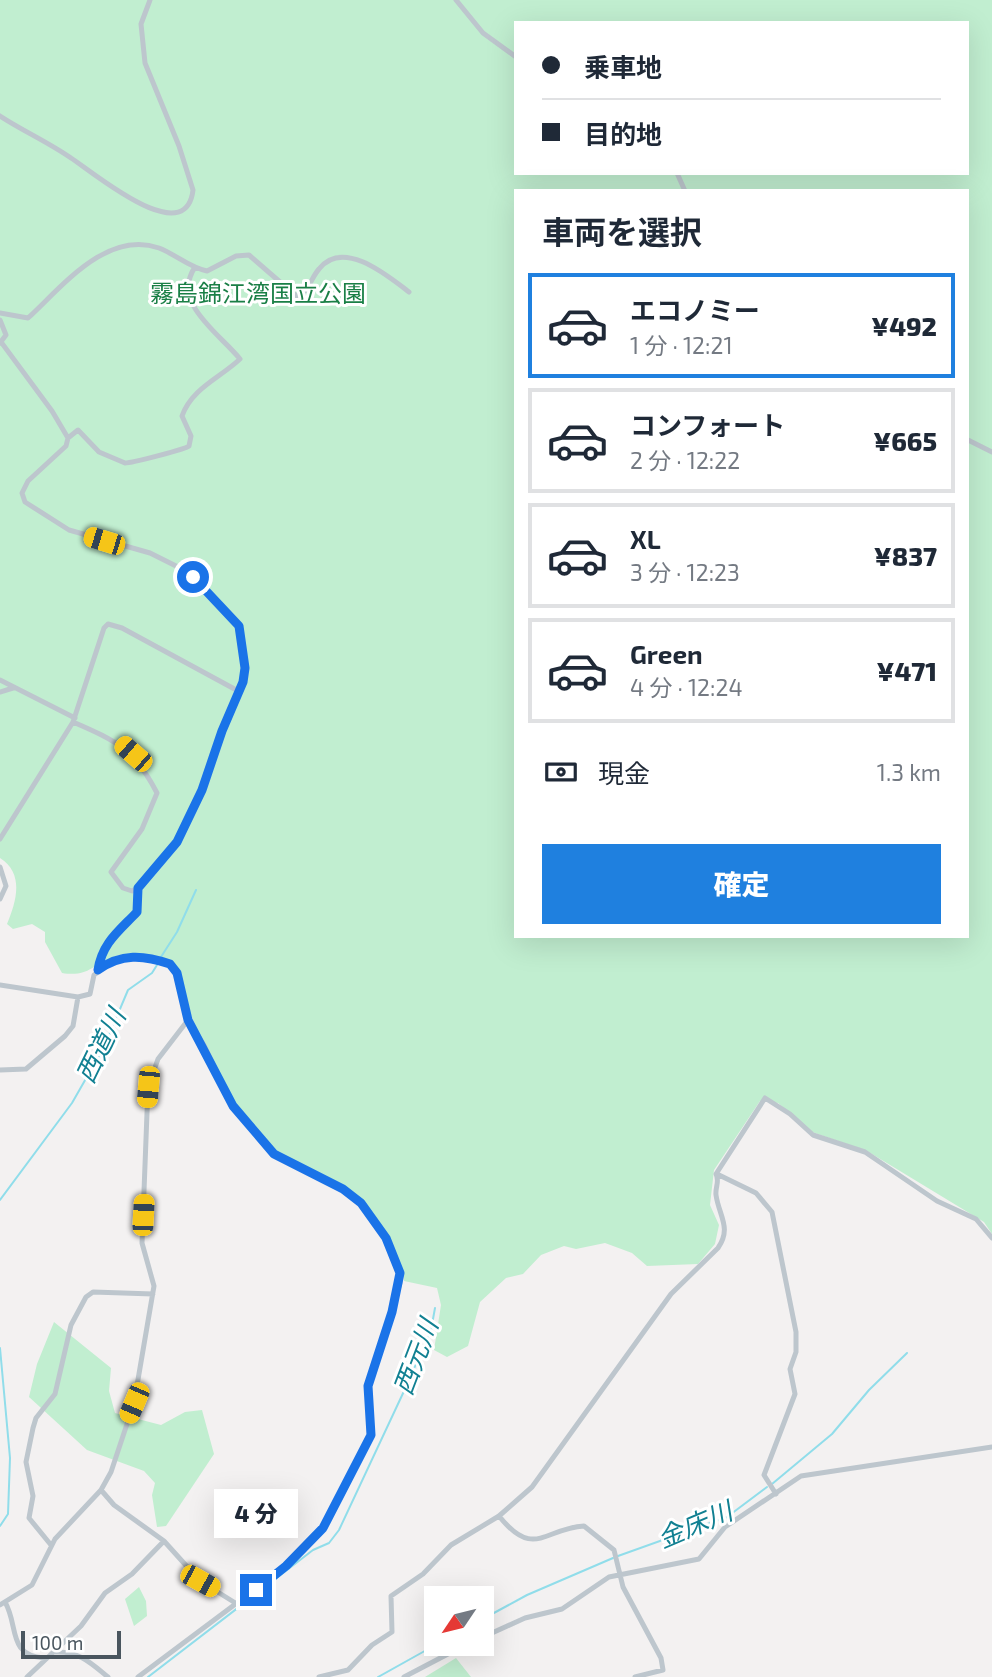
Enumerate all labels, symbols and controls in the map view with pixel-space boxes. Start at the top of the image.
text: 乗車地 [584,51,662,82]
text: 目的地 [584,118,662,149]
text: 車両を選択 [542,212,702,250]
park label: 霧島錦江湾国立公園 [150,278,366,307]
icon: car [546,294,609,357]
text: エコノミー [630,294,760,325]
text: ¥492 [871,310,937,341]
text: 1 分 · 12:21 [630,331,733,359]
icon: car [546,409,609,472]
text: コンフォート [630,409,785,440]
text: ¥665 [873,425,937,456]
text: 2 分 · 12:22 [630,446,740,474]
text: XL [630,523,661,554]
icon: car [546,524,609,587]
car [81,525,128,557]
text: ¥837 [874,540,937,571]
text: 3 分 · 12:23 [630,558,740,586]
route start [177,561,209,593]
text: Green [630,638,703,669]
icon: car [546,639,609,702]
text: ¥471 [877,655,937,686]
text: 4 分 · 12:24 [630,673,743,701]
car [111,732,156,776]
icon: cash [542,753,580,791]
text: 現金 [598,757,650,788]
text: 1.3 km [877,758,941,786]
button: 確定 [542,844,941,924]
water label: 西道川 [69,1001,132,1087]
car [136,1065,161,1109]
car [132,1193,155,1237]
water label: 西元川 [386,1312,444,1398]
car [117,1380,152,1426]
callout: 4 分 [214,1488,298,1538]
water label: 金床川 [652,1493,739,1553]
text: 4 分 [235,1499,277,1527]
car [177,1562,224,1600]
route end [240,1574,272,1606]
north arrow [424,1586,494,1656]
map controls [424,1586,494,1656]
scale bar [21,1628,121,1660]
text: 100 m [32,1631,83,1654]

